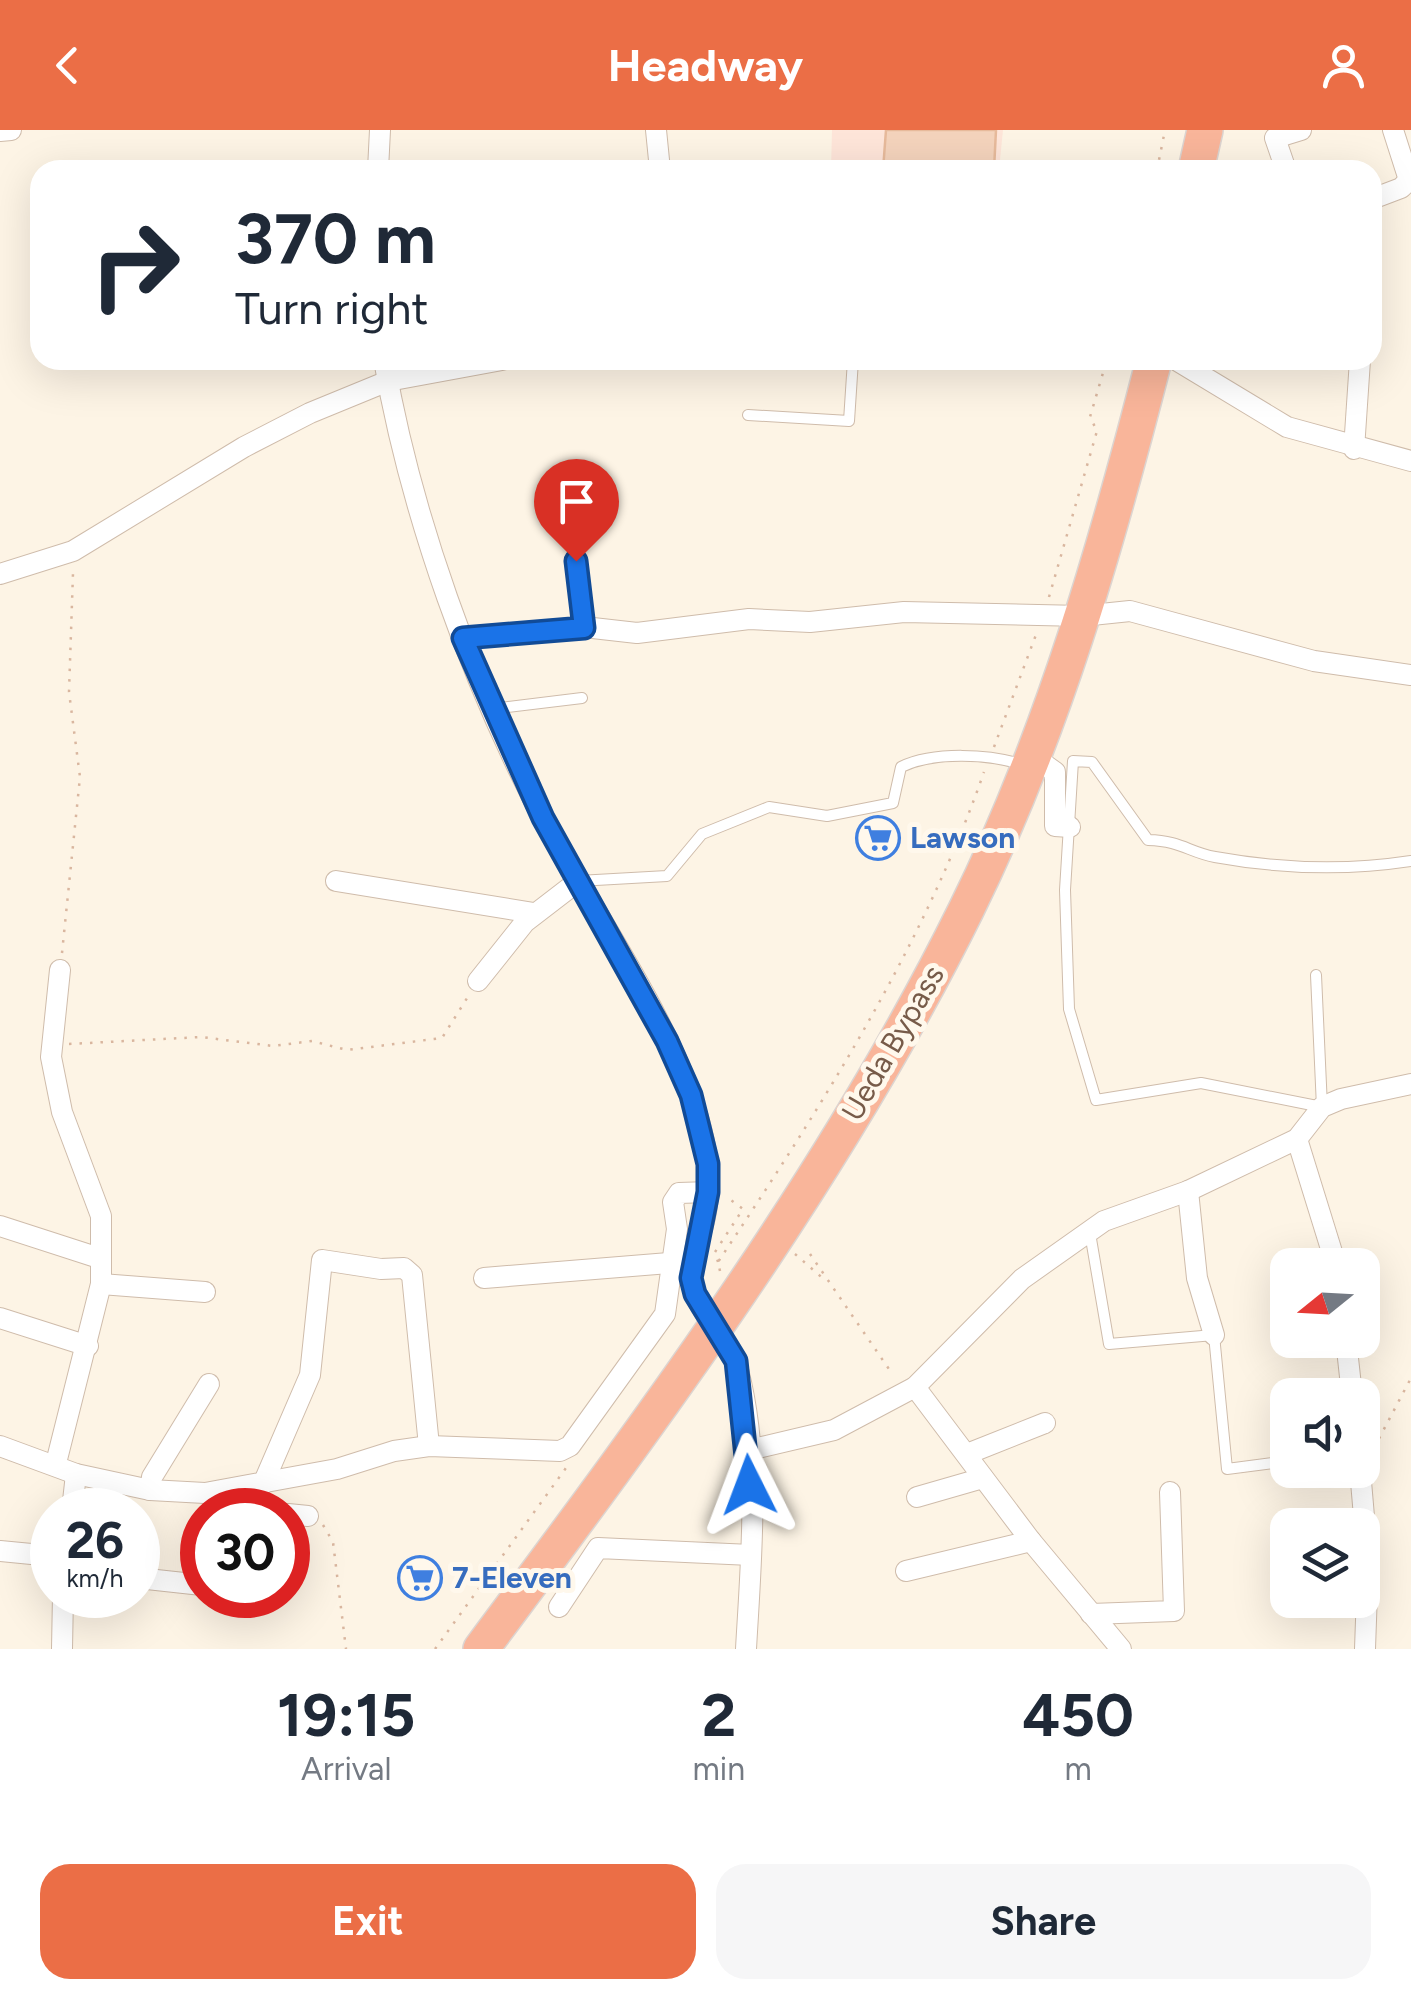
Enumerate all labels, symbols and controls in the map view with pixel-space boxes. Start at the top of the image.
icon: back [40,38,95,93]
text: Headway [608,38,803,92]
icon: person [1316,38,1371,93]
text: 370 m [235,196,436,281]
icon: right [70,200,200,330]
text: Turn right [235,281,428,335]
pin [534,459,619,562]
icon: arrive [549,474,604,529]
supermarket icon: Lawson [855,815,901,861]
place label: Lawson [910,819,1015,856]
street label: Ueda Bypass [833,959,952,1127]
north arrow [1270,1248,1380,1358]
map controls [1270,1248,1380,1618]
button: sound [1270,1378,1380,1488]
position arrow [697,1433,801,1537]
speed limit sign: 30 [180,1488,310,1618]
button: layers [1270,1508,1380,1618]
text: 26 [66,1510,124,1571]
supermarket icon: 7-Eleven [397,1555,443,1601]
place label: 7-Eleven [452,1559,572,1596]
text: km/h [66,1563,124,1593]
text: 19:15 [277,1679,415,1751]
text: 2 [701,1679,736,1751]
text: 450 [1022,1679,1134,1751]
text: Arrival [301,1750,391,1788]
text: min [693,1750,745,1788]
text: m [1064,1750,1092,1788]
button: Exit [40,1864,696,1979]
button: Share [716,1864,1371,1979]

